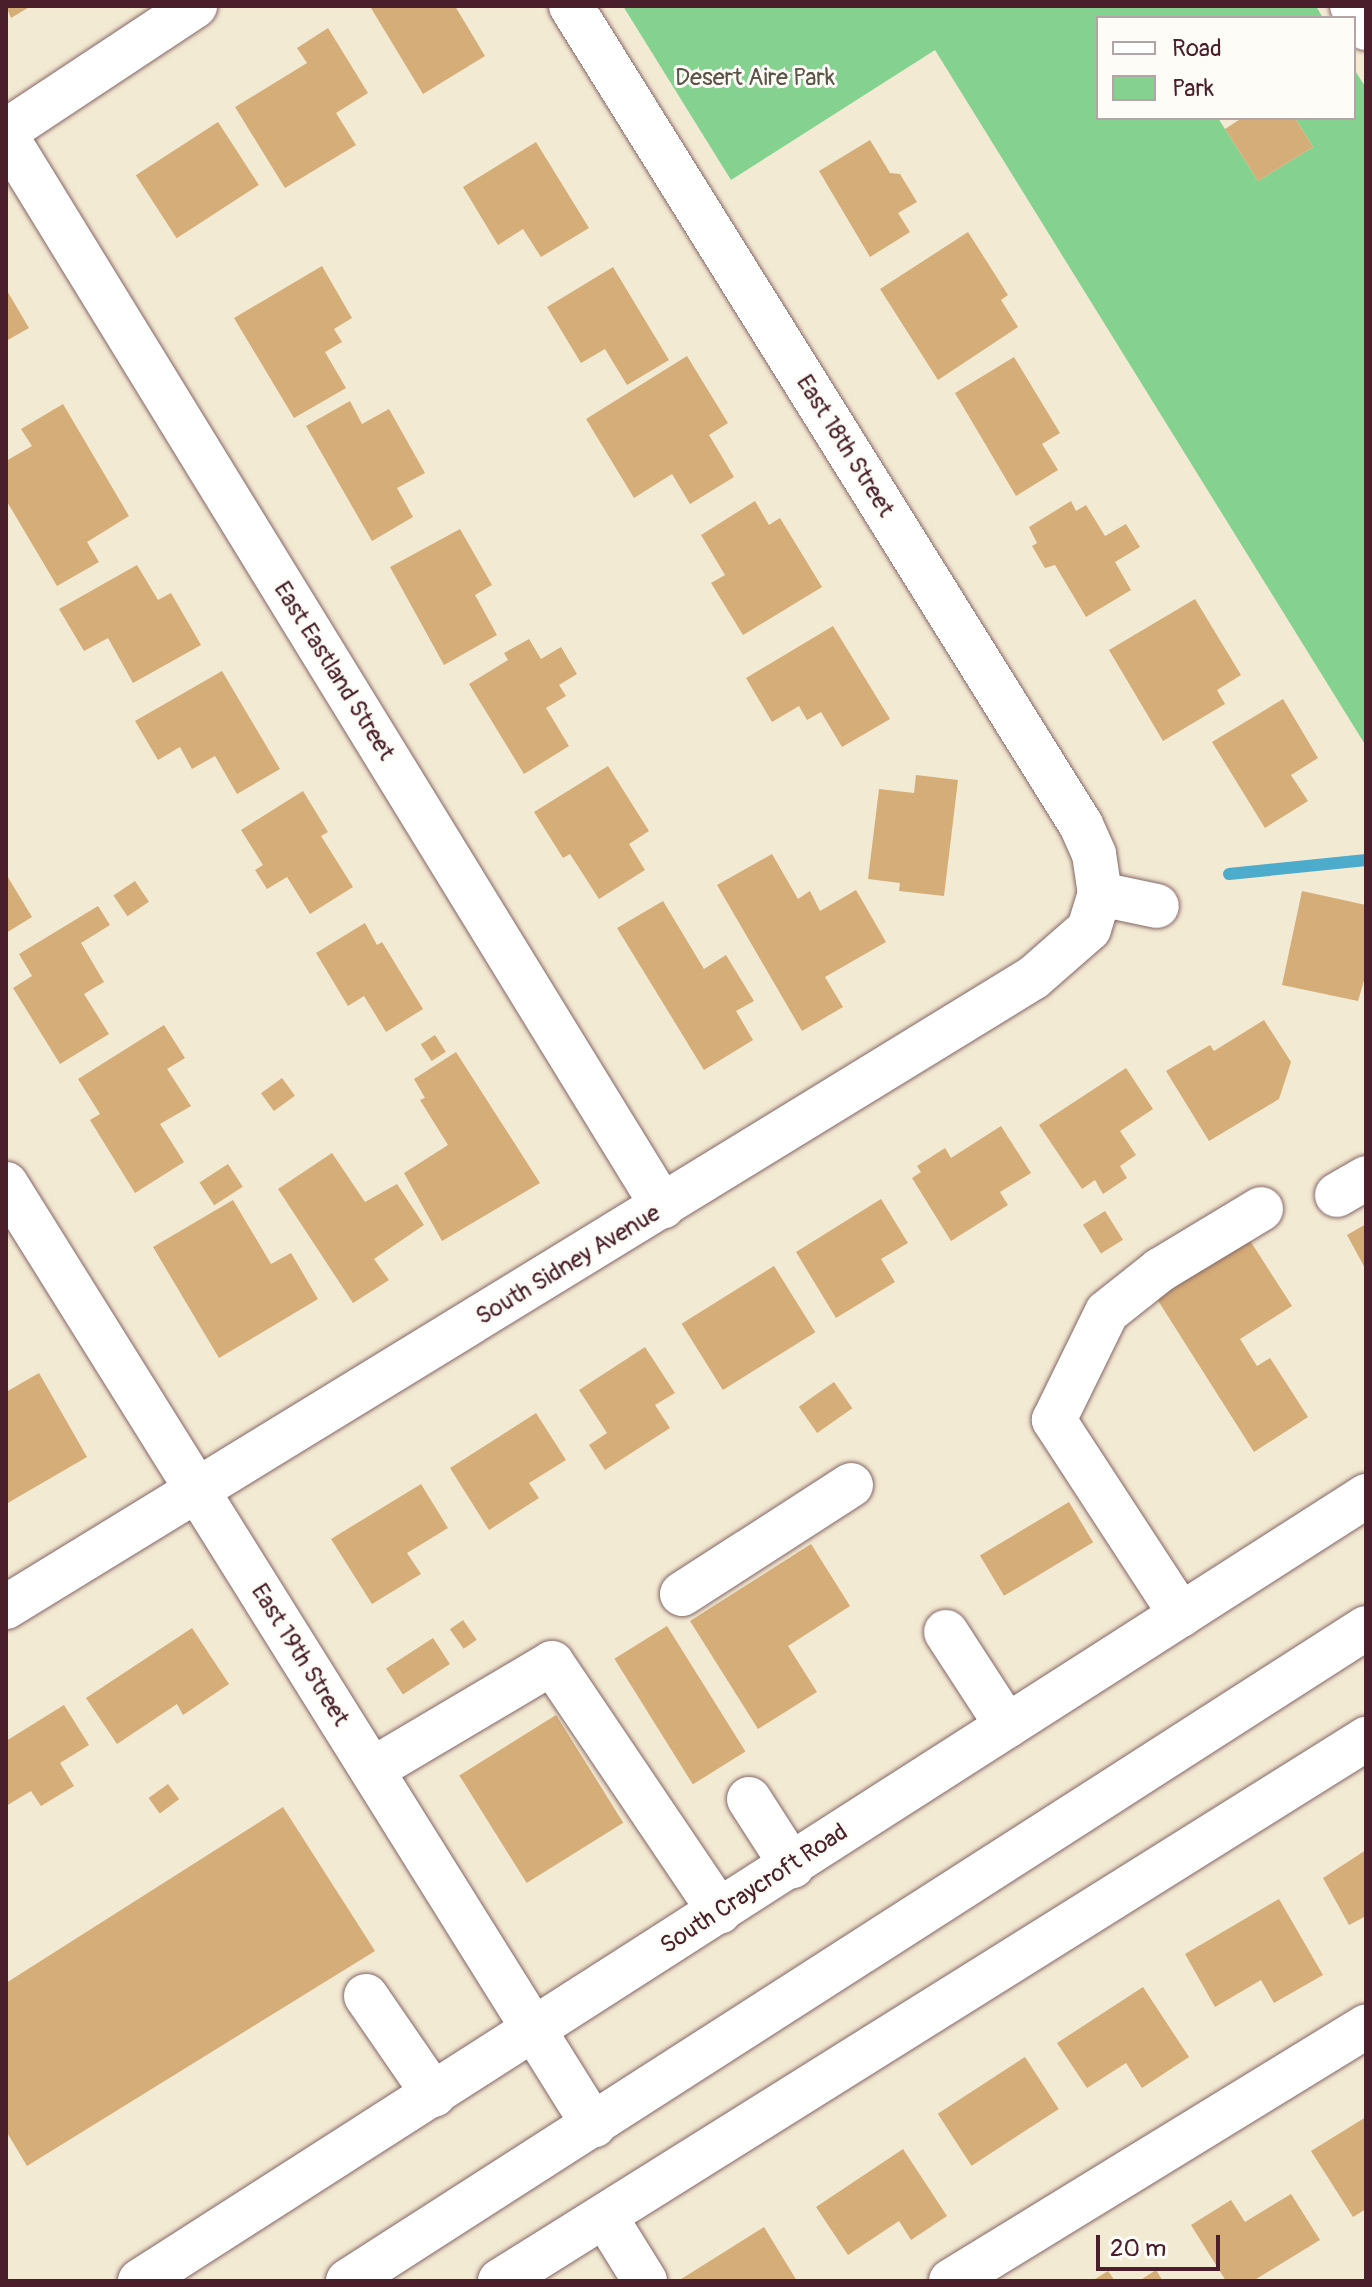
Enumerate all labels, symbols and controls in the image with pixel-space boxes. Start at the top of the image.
legend [1096,16,1356,120]
text: Road [1172,34,1222,63]
park label: Desert Aire Park [675,64,835,92]
text: Park [1172,74,1214,103]
street label: East 18th Street [790,370,900,522]
street label: East Eastland Street [267,576,401,766]
street label: South Sidney Avenue [471,1199,665,1331]
street label: East 19th Street [245,1579,355,1731]
street label: South Craycroft Road [655,1818,853,1960]
scale bar [1100,2219,1224,2269]
text: 20 m [1110,2234,1166,2263]

